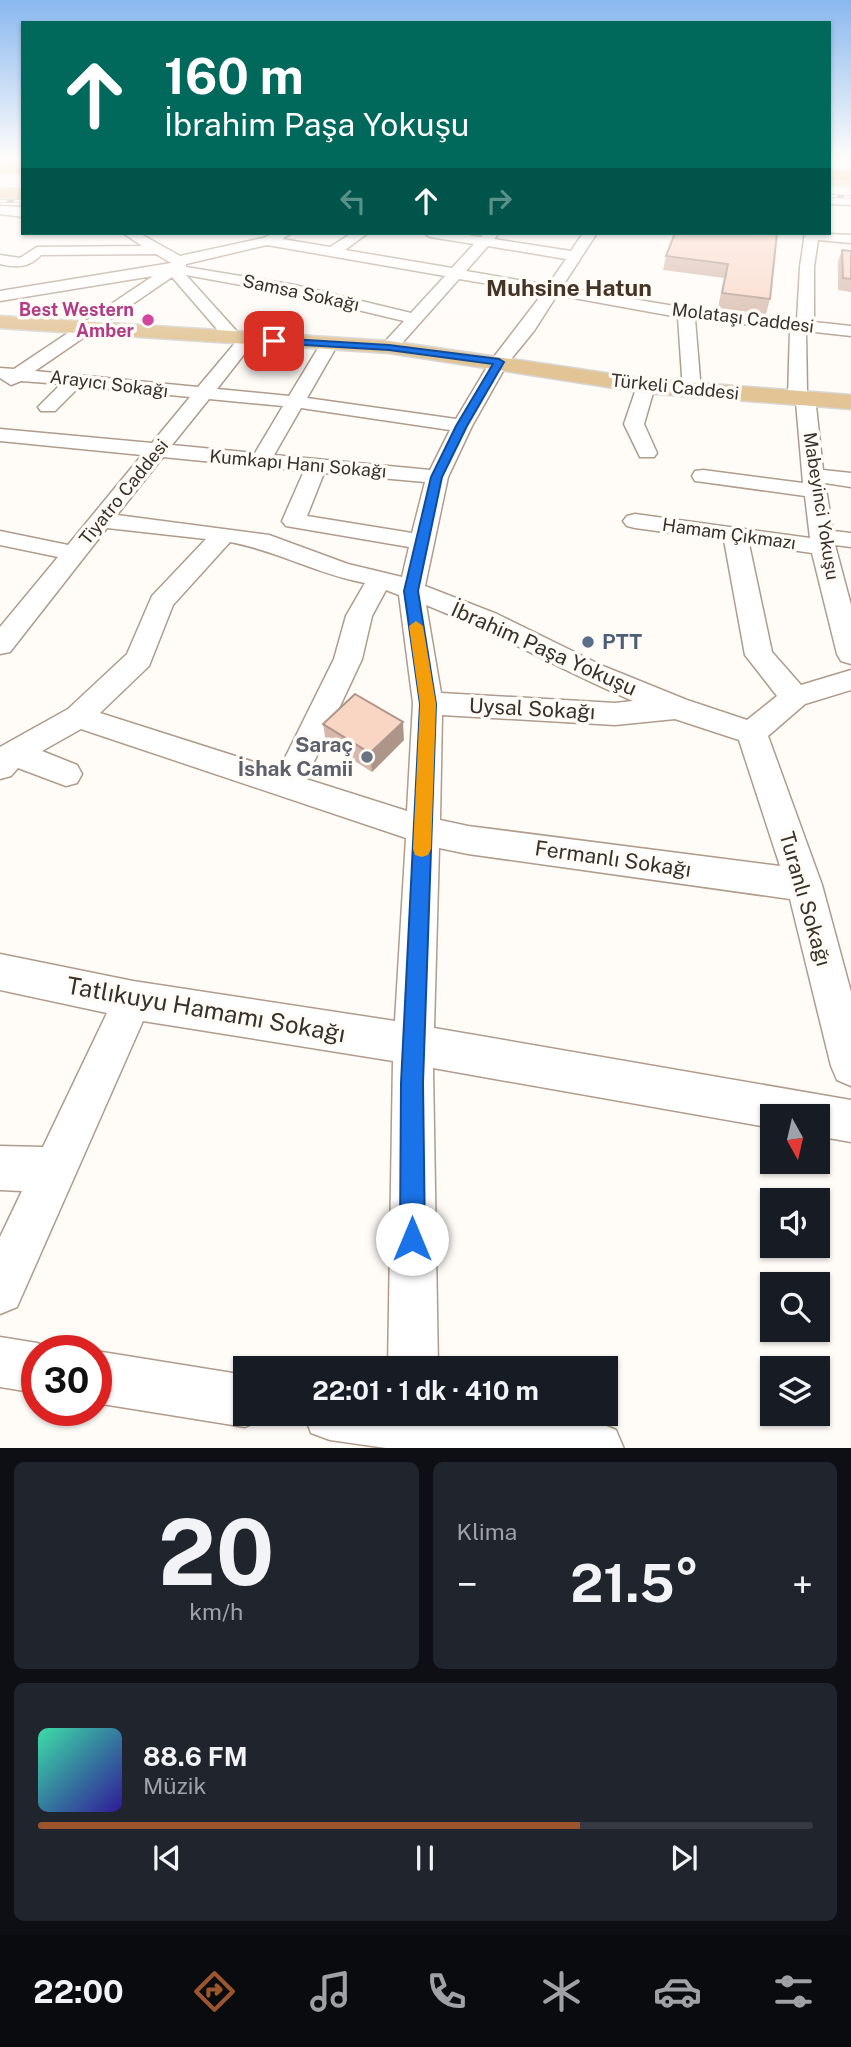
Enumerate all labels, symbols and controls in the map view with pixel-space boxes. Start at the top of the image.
text: 160 m [164,47,304,105]
icon: ahead [49,49,140,140]
text: İbrahim Paşa Yokuşu [164,106,469,143]
icon: left [334,182,372,220]
icon: ahead [407,182,445,220]
icon: right [480,182,518,220]
street label: Samsa Sokağı [241,270,361,315]
district label: Muhsine Hatun [486,274,652,301]
street label: Molataşı Caddesi [671,298,815,337]
place label: Best Western Amber [19,299,135,341]
pin [244,311,304,371]
marker: Best Western Amber [140,312,156,328]
icon: arrive [255,322,293,360]
street label: Arayıcı Sokağı [49,366,169,401]
street label: Türkeli Caddesi [610,369,740,404]
street label: Mabeyinci Yokuşu [799,430,844,581]
street label: Tiyatro Caddesi [75,435,172,548]
street label: Kumkapı Hanı Sokağı [209,445,387,482]
street label: Hamam Çıkmazı [661,514,797,553]
street label: İbrahim Paşa Yokuşu [448,596,641,701]
place label: PTT [602,629,642,654]
marker: PTT [580,634,596,650]
street label: Uysal Sokağı [468,693,596,724]
place label: Saraç İshak Camii [238,732,353,781]
marker: Saraç İshak Camii [359,749,375,765]
street label: Turanlı Sokağı [774,829,837,969]
street label: Fermanlı Sokağı [533,835,693,882]
street label: Tatlıkuyu Hamamı Sokağı [65,971,348,1047]
north arrow [760,1104,830,1174]
map controls [760,1104,830,1426]
button: sound [760,1188,830,1258]
position arrow [375,1202,449,1276]
button: search [760,1272,830,1342]
speed limit sign: 30 [21,1335,112,1426]
button: layers [760,1356,830,1426]
text: 22:01 · 1 dk · 410 m [312,1375,539,1406]
text: 20 [158,1499,274,1605]
text: Klima [457,1518,517,1545]
text: 21.5° [570,1553,699,1614]
text: − [457,1562,478,1607]
text: + [792,1562,813,1607]
text: km/h [189,1598,243,1625]
text: 88.6 FM [143,1741,248,1772]
text: Müzik [143,1772,206,1799]
icon: previous [148,1839,186,1877]
icon: pause [406,1839,444,1877]
icon: next [665,1839,703,1877]
icon: directions [190,1967,239,2016]
icon: music [306,1967,355,2016]
icon: phone [422,1967,471,2016]
icon: climate [537,1967,586,2016]
icon: car [653,1967,702,2016]
icon: filters [769,1967,818,2016]
text: 22:00 [33,1973,124,2010]

